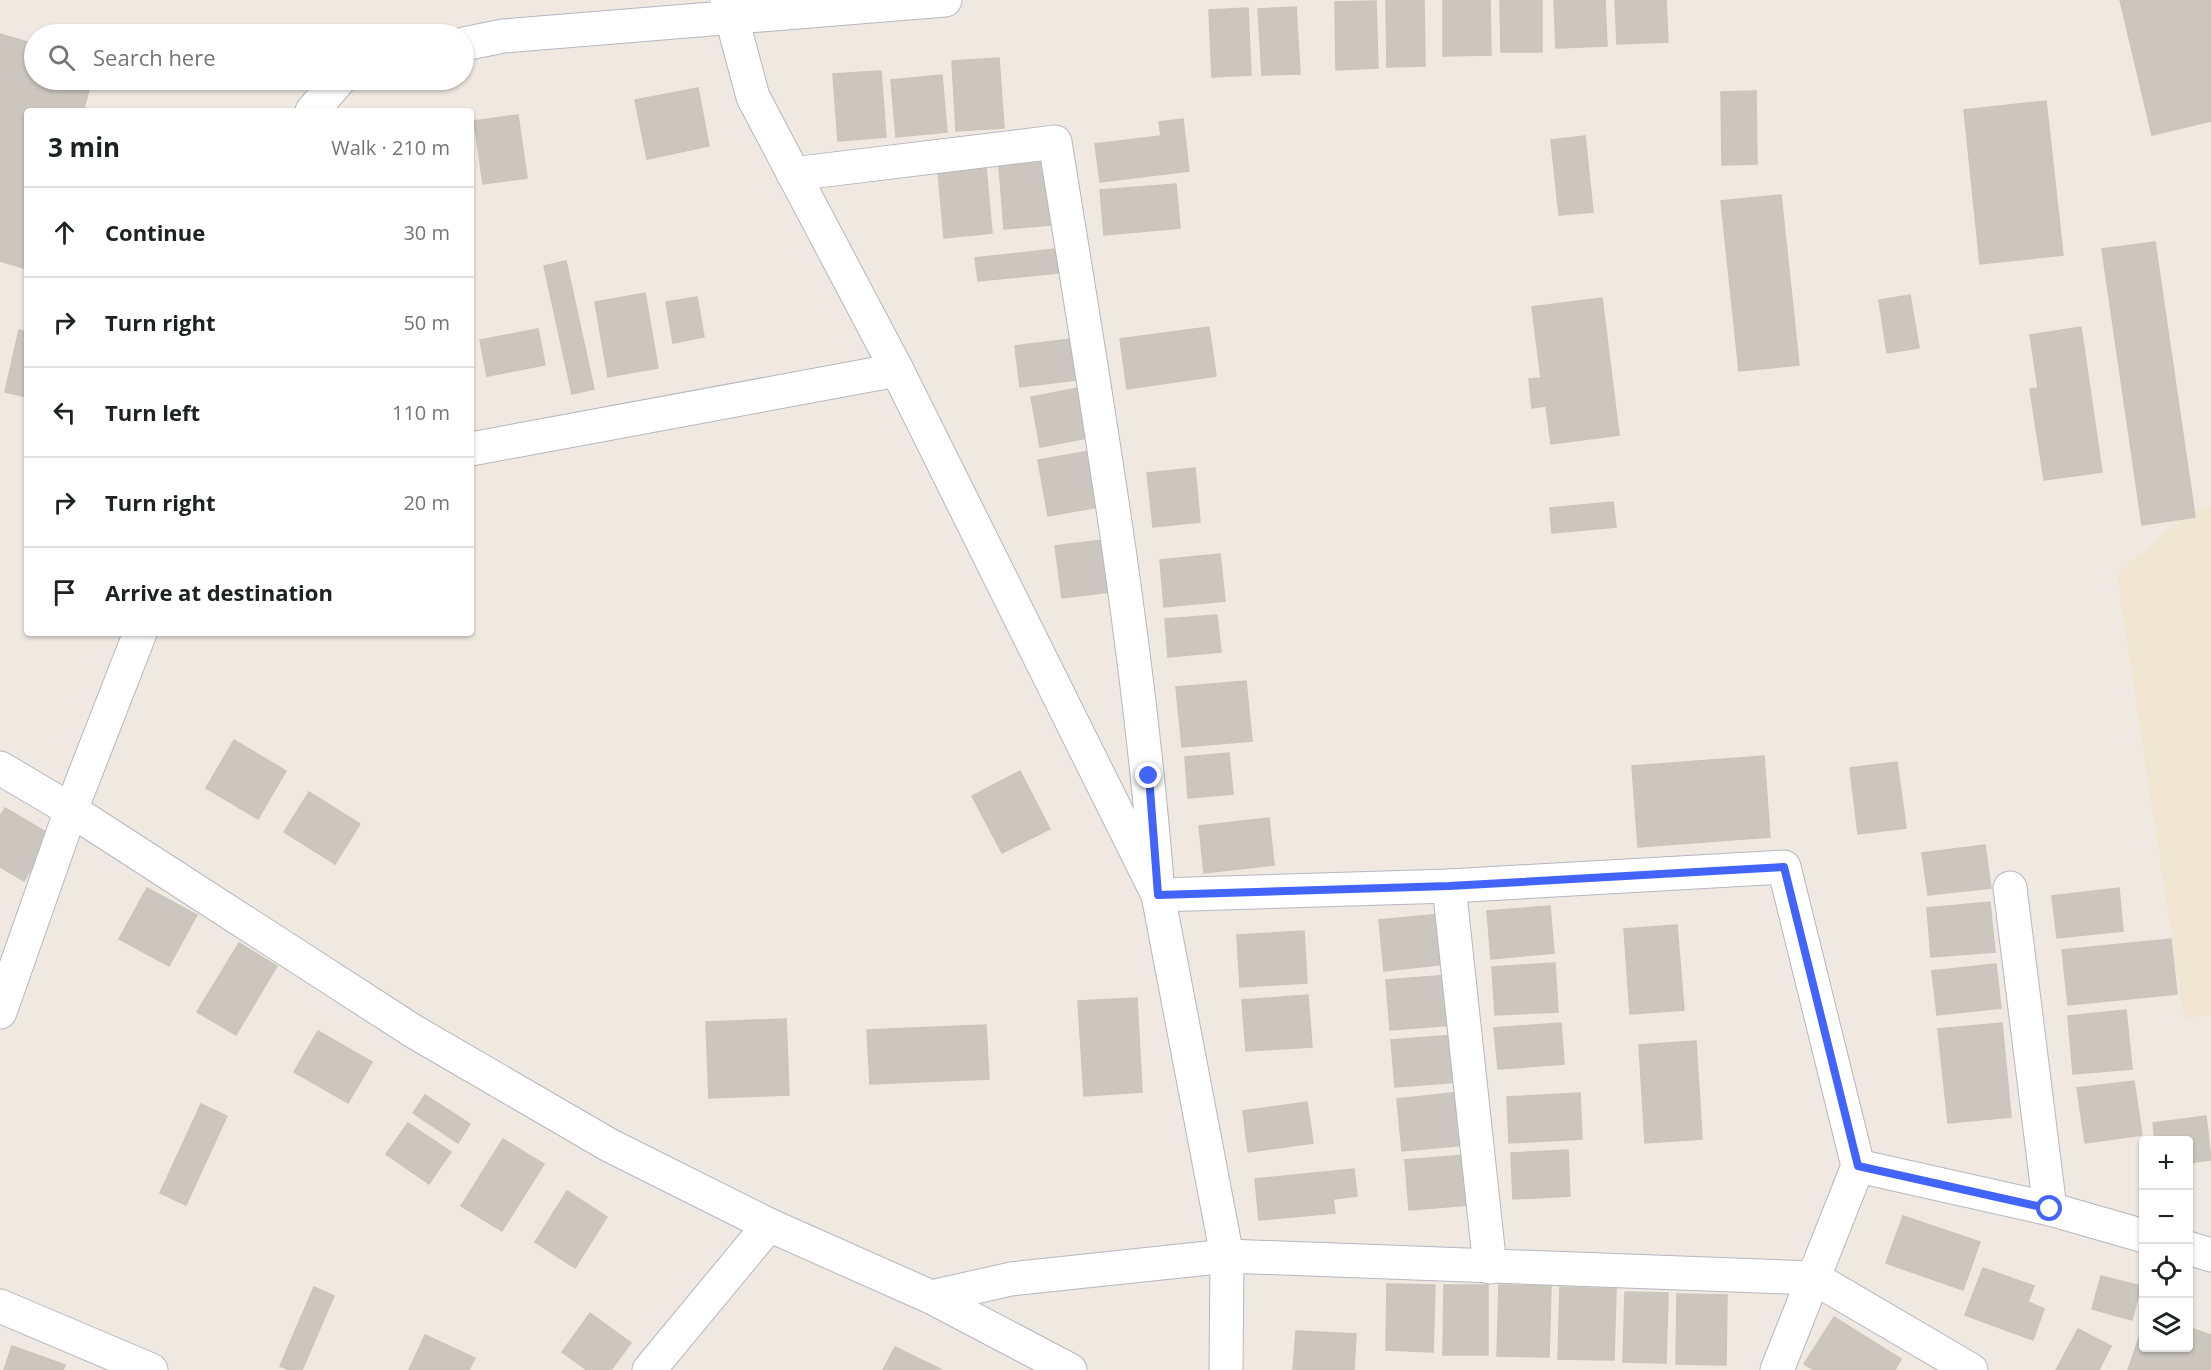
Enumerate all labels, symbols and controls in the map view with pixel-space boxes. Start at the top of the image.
search box [24,24,474,90]
icon: search [45,41,78,74]
text: Search here [93,42,216,72]
text: 3 min [48,129,120,165]
text: Walk · 210 m [331,134,450,161]
icon: ahead [48,216,81,249]
text: Continue [105,217,205,247]
text: 30 m [403,219,450,246]
icon: right [48,306,81,339]
text: Turn right [105,307,216,337]
text: 50 m [403,309,450,336]
icon: left [48,396,81,429]
text: Turn left [105,397,200,427]
text: 110 m [392,399,450,426]
icon: right [48,486,81,519]
text: Turn right [105,487,216,517]
text: 20 m [403,489,450,516]
icon: arrive [48,576,81,609]
text: Arrive at destination [105,577,333,607]
route end [1135,762,1161,788]
map controls [2139,1136,2193,1352]
button: + [2139,1136,2193,1190]
button: − [2139,1190,2193,1244]
route start [2036,1195,2062,1221]
button: locate [2139,1244,2193,1298]
button: layers [2139,1298,2193,1352]

